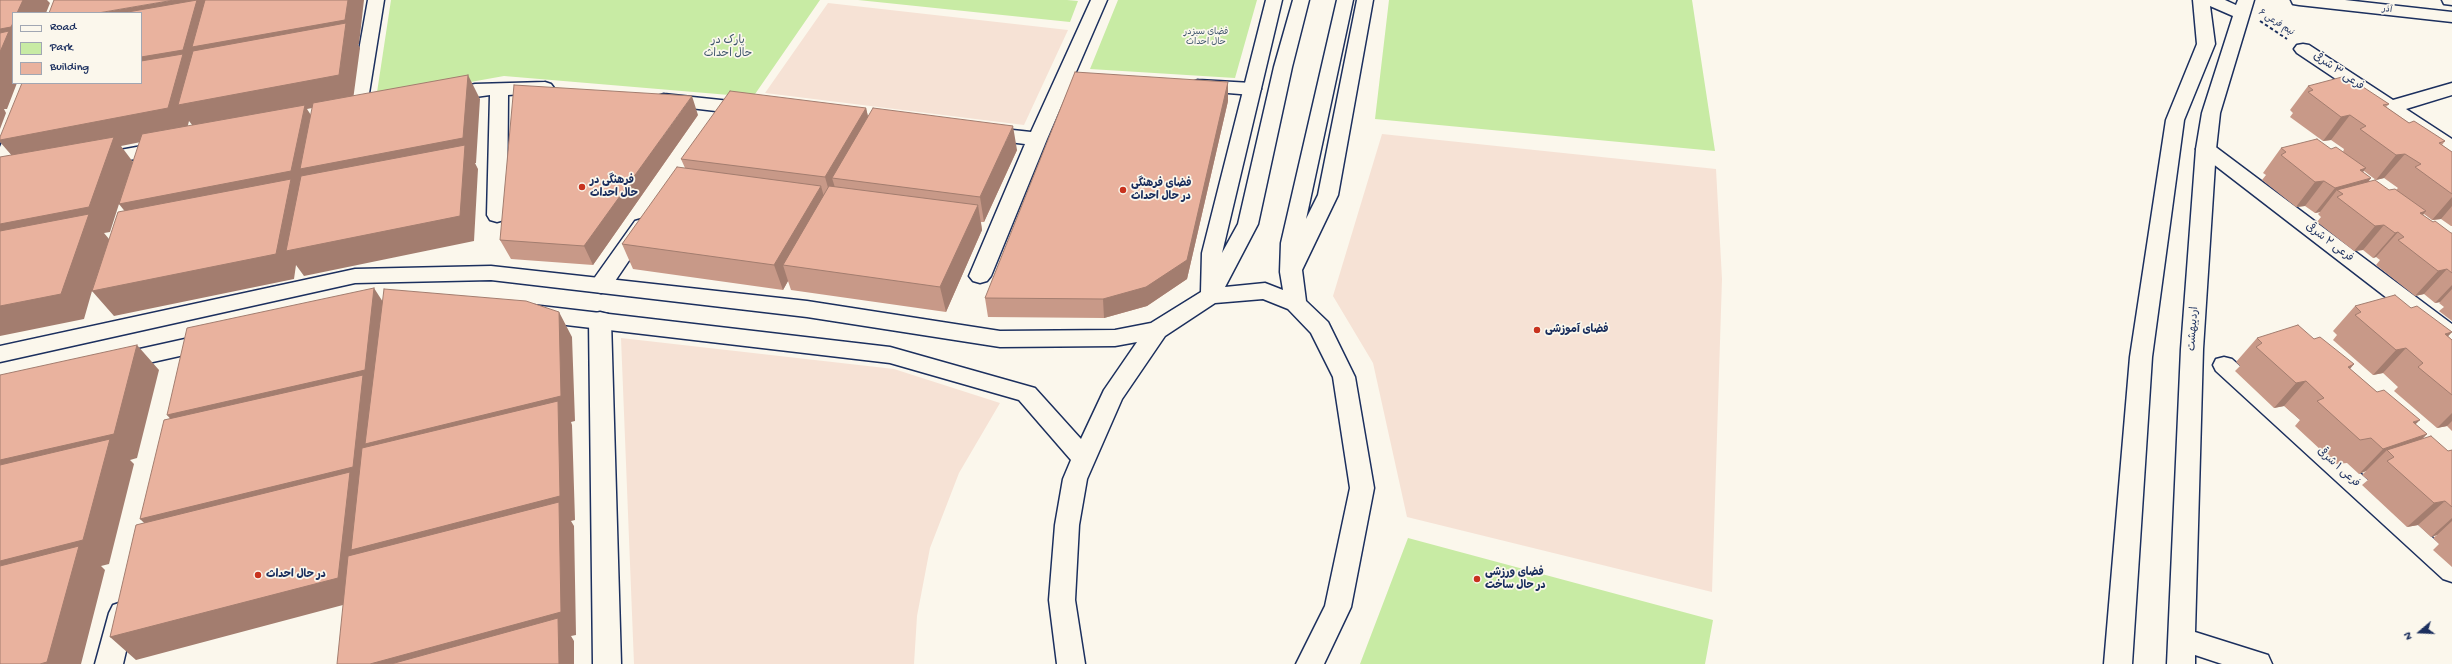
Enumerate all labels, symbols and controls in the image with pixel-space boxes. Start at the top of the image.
street label: آذر [2381,4,2393,16]
street label: نیم فرعی ۶ [2256,7,2296,39]
legend [12,12,142,84]
text: Road [50,21,76,35]
park label: فضای سبزدر حال احداث [1184,28,1228,49]
park label: پارک در حال احداث [704,34,752,60]
text: Park [50,41,73,55]
street label: فرعی ۳ شرقی [2310,50,2366,94]
text: Building [50,61,89,75]
place label: فرهنگی در حال احداث [590,174,638,200]
place label: فضای فرهنگی در حال احداث [1131,177,1192,203]
marker: فرهنگی در حال احداث [577,182,587,192]
marker: فضای فرهنگی در حال احداث [1118,185,1128,195]
street label: فرعی ۲ شرقی [2302,221,2356,265]
street label: اردیبهشت [2186,306,2202,352]
place label: فضای آموزشی [1545,323,1608,337]
marker: فضای آموزشی [1532,325,1542,335]
street label: فرعی ۱ شرقی [2314,445,2362,491]
place label: فضای ورزشی در حال ساخت [1485,566,1546,592]
place label: در حال احداث [266,568,326,582]
marker: در حال احداث [253,570,263,580]
marker: فضای ورزشی در حال ساخت [1472,574,1482,584]
north arrow [2400,612,2440,652]
text: N [2402,631,2415,641]

